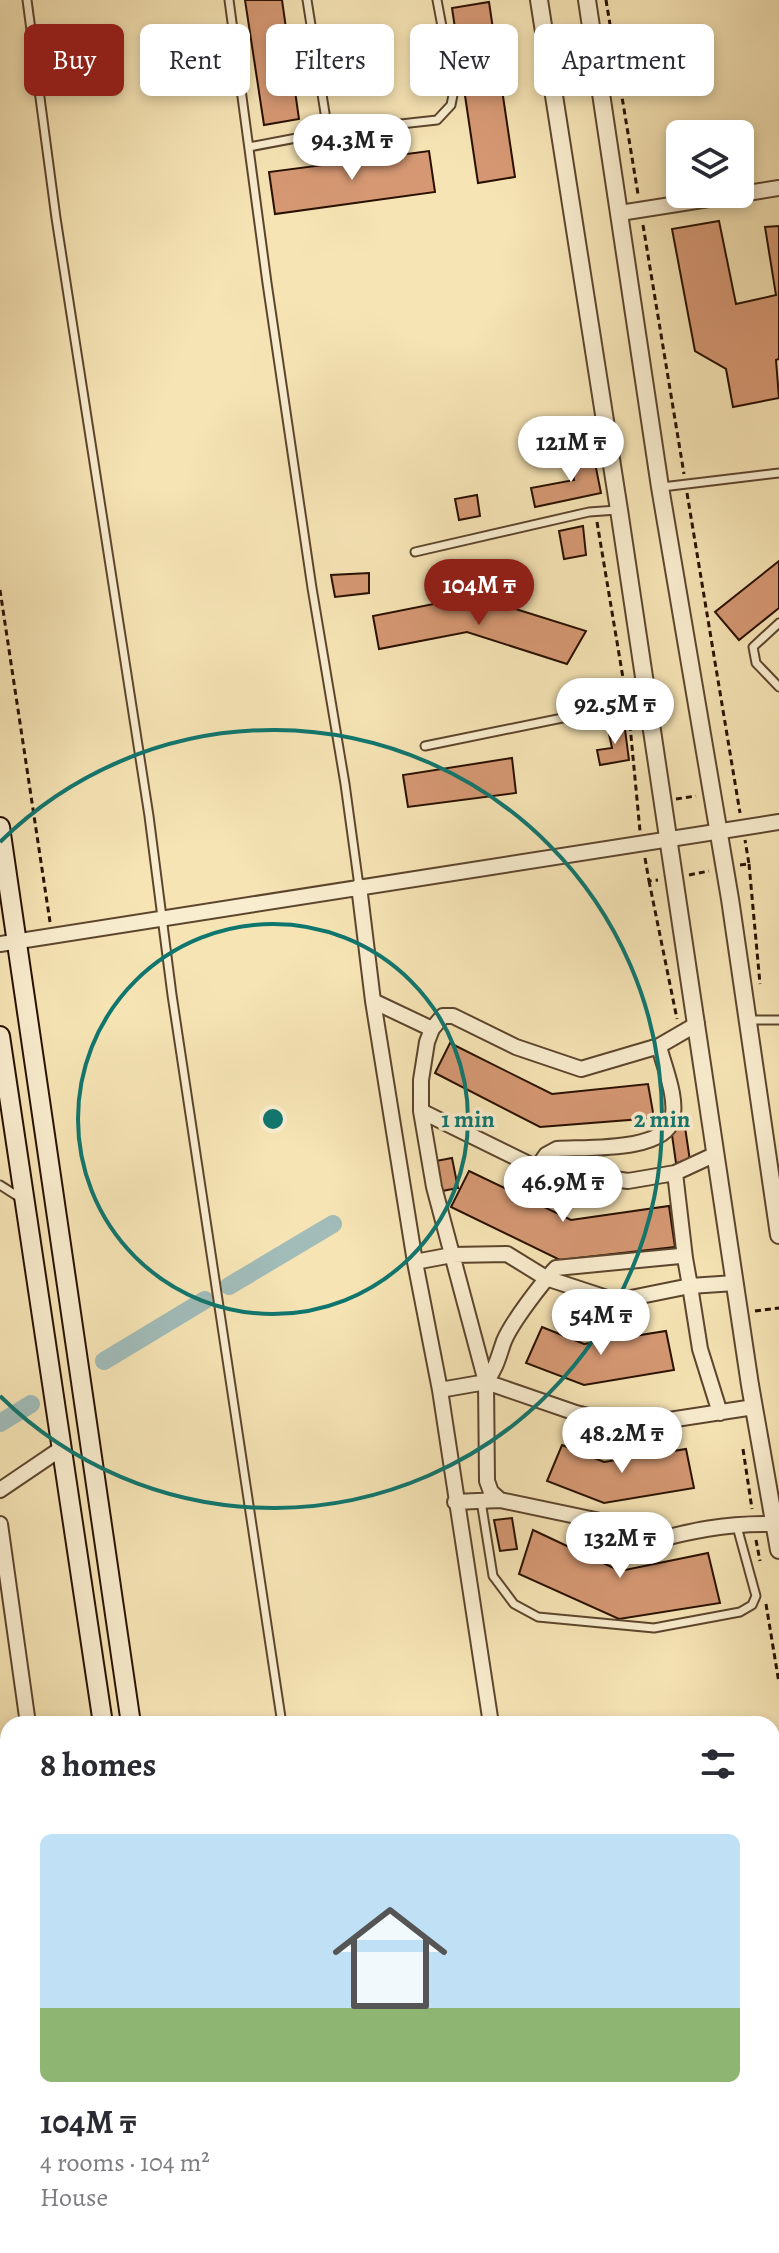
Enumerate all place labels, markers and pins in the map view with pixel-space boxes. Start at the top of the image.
pin: 94.3M ₸ [278,114,426,182]
pin: 121M ₸ [506,416,636,484]
pin: 104M ₸ [414,559,544,627]
pin: 92.5M ₸ [541,678,689,746]
centre of rings [259,1105,287,1133]
pin: 46.9M ₸ [489,1156,637,1224]
pin: 54M ₸ [545,1289,657,1357]
pin: 48.2M ₸ [548,1407,696,1475]
pin: 132M ₸ [555,1512,685,1580]

